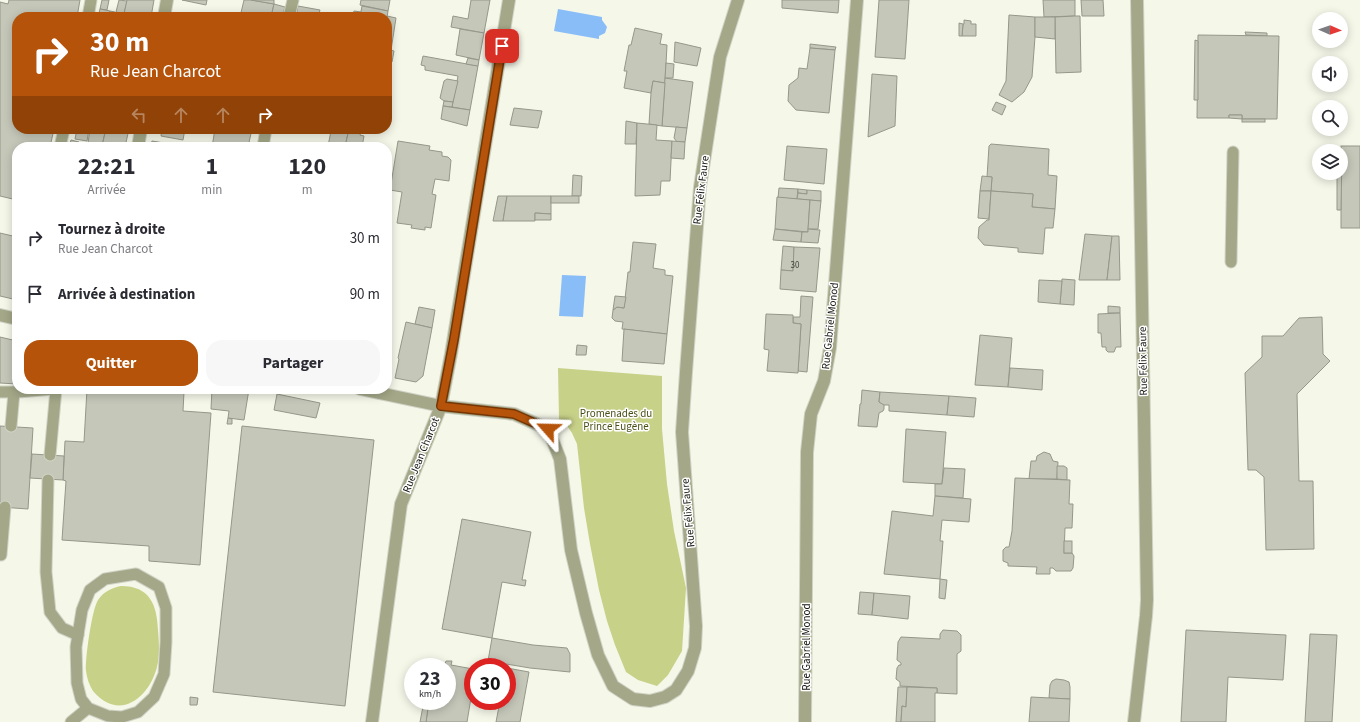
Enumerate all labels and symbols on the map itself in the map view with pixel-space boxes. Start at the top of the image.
north arrow [1312,12,1348,48]
pin [485,29,519,63]
street label: Rue Félix Faure [689,154,713,225]
house number: 30 [791,259,800,272]
street label: Rue Gabriel Monod [818,282,842,370]
street label: Rue Félix Faure [1135,326,1151,396]
park label: Promenades du Prince Eugène [580,406,652,434]
position arrow [527,408,569,450]
street label: Rue Jean Charcot [399,415,443,495]
street label: Rue Félix Faure [677,477,698,548]
street label: Rue Gabriel Monod [799,603,814,691]
speed limit sign: 30 [464,658,516,710]

